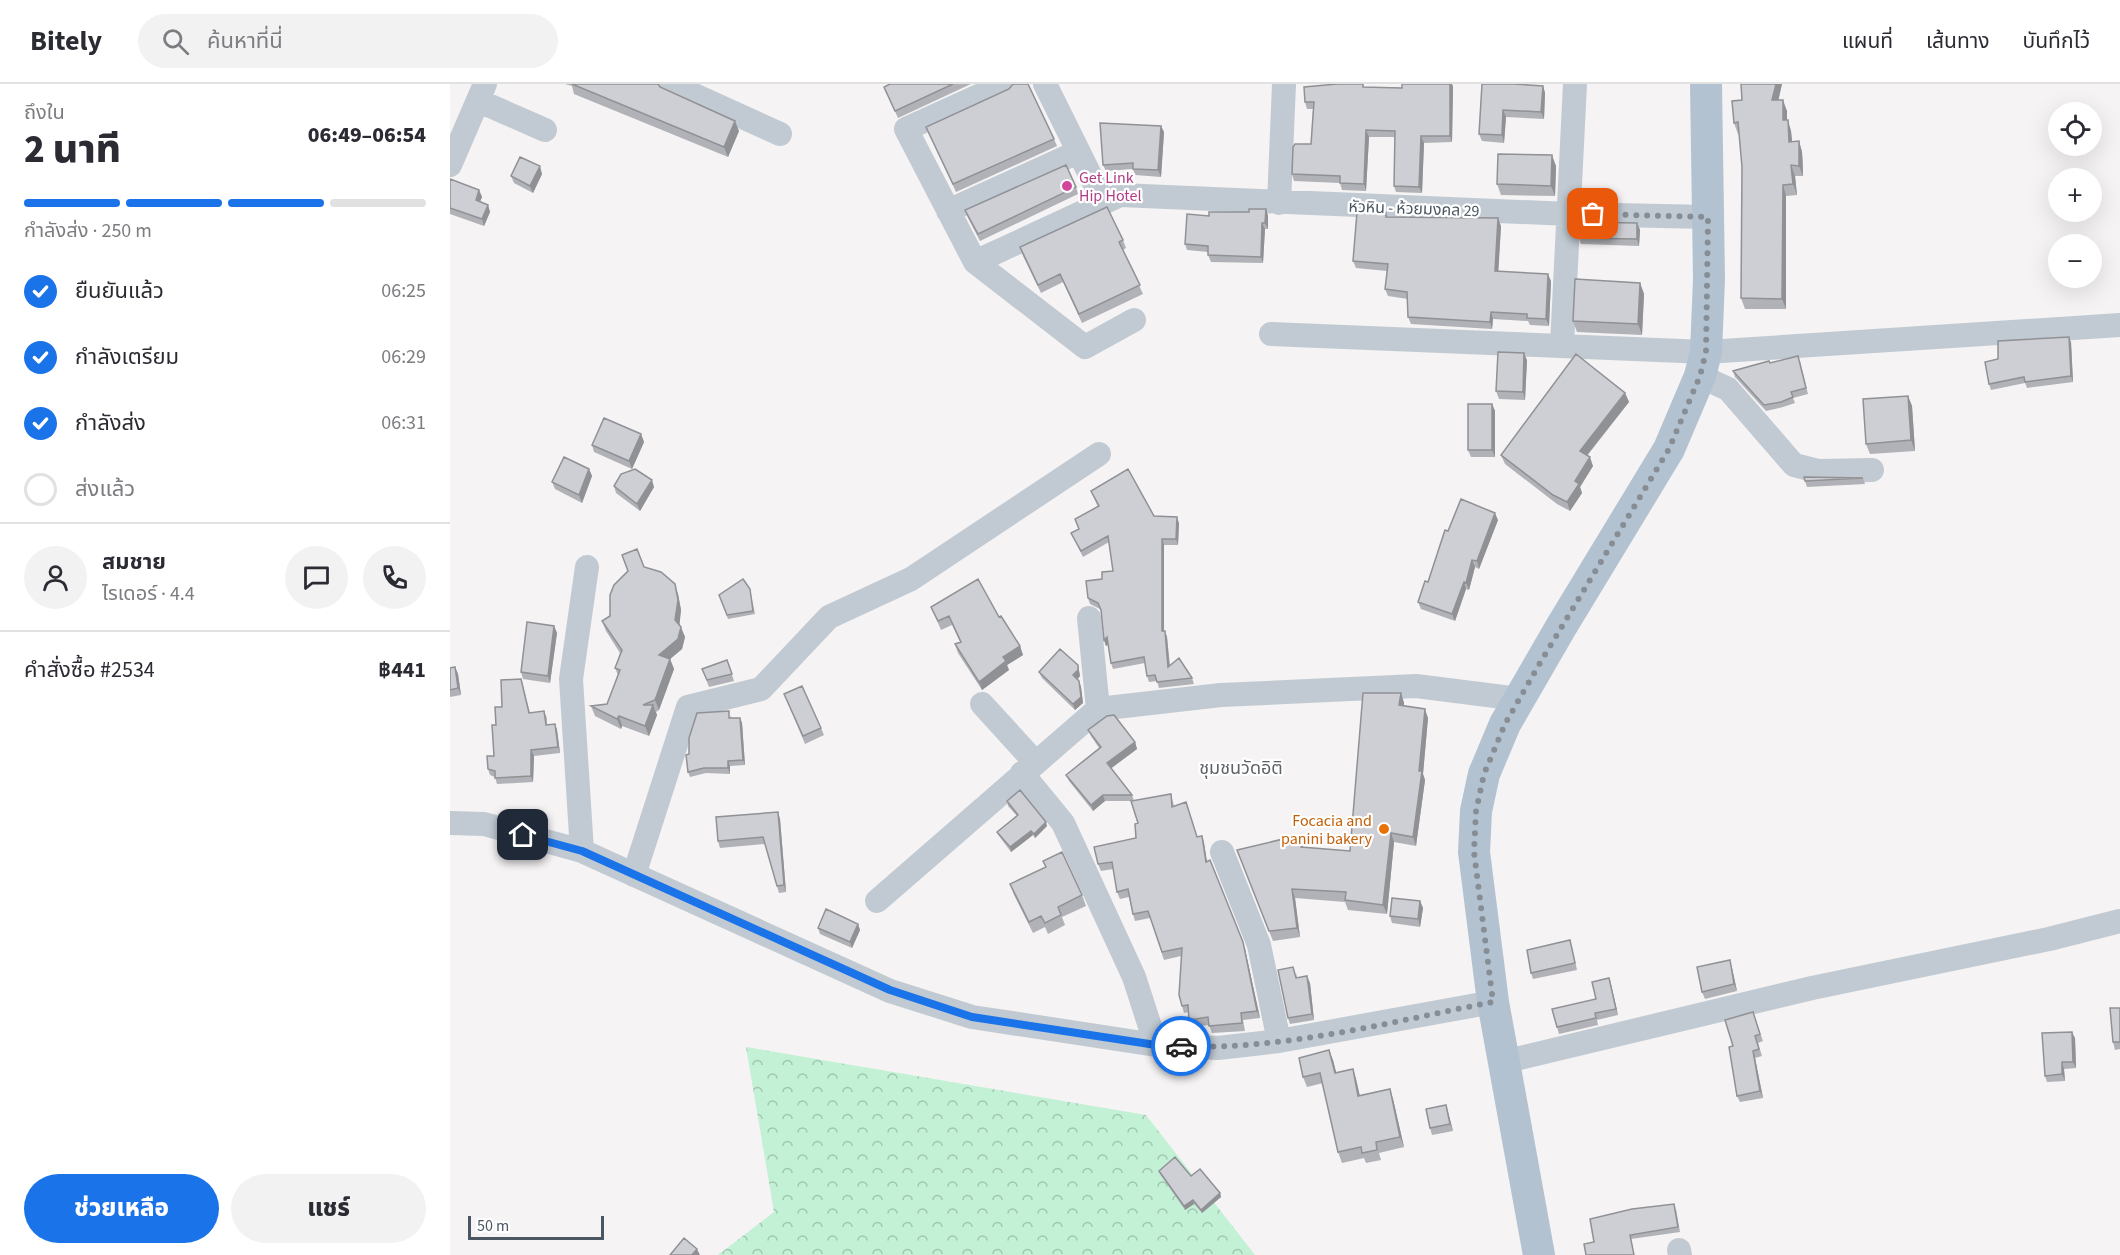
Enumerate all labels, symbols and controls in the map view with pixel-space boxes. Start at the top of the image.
search box [138,14,558,68]
text: Bitely [30,21,102,61]
icon: search [159,25,192,58]
text: ค้นหาที่นี่ [207,25,283,57]
text: แผนที่ [1842,26,1893,56]
text: เส้นทาง [1926,26,1990,56]
text: บันทึกไว้ [2023,26,2090,56]
text: ถึงใน [24,99,65,127]
map controls [2048,102,2102,288]
button: locate [2048,102,2102,156]
text: 06:49–06:54 [308,119,426,151]
text: 2 นาที [24,122,121,178]
place label: Get Link Hip Hotel [1079,167,1141,207]
button: + [2048,168,2102,222]
marker: Get Link Hip Hotel [1060,179,1074,193]
pin [1567,188,1618,239]
street label: หัวหิน - ห้วยมงคล 29 [1348,196,1480,222]
icon: bag [1576,197,1609,230]
text: กำลังส่ง · 250 m [24,217,152,245]
button: − [2048,234,2102,288]
icon: check [24,275,57,308]
text: ยืนยันแล้ว [75,275,164,307]
text: 06:25 [381,277,426,305]
icon: check [24,341,57,374]
text: กำลังเตรียม [75,341,179,373]
text: 06:29 [381,343,426,371]
icon: check [24,407,57,440]
text: กำลังส่ง [75,407,146,439]
text: 06:31 [381,409,426,437]
text: ส่งแล้ว [75,473,135,505]
button: person [24,546,87,609]
text: สมชาย [102,546,166,578]
button: chat [285,546,348,609]
button: phone [363,546,426,609]
text: ไรเดอร์ · 4.4 [102,580,195,608]
text: คำสั่งซื้อ #2534 [24,654,155,686]
text: ฿441 [378,654,426,686]
district label: ชุมชนวัดอิติ [1199,756,1283,781]
pin [497,809,548,860]
place label: Focacia and panini bakery [1281,810,1373,850]
icon: home [506,818,539,851]
marker: Focacia and panini bakery [1377,822,1391,836]
courier [1151,1016,1211,1076]
icon: car [1165,1030,1198,1063]
button: ช่วยเหลือ [24,1174,219,1243]
button: แชร์ [231,1174,426,1243]
scale bar [468,1213,604,1240]
text: 50 m [477,1215,509,1237]

